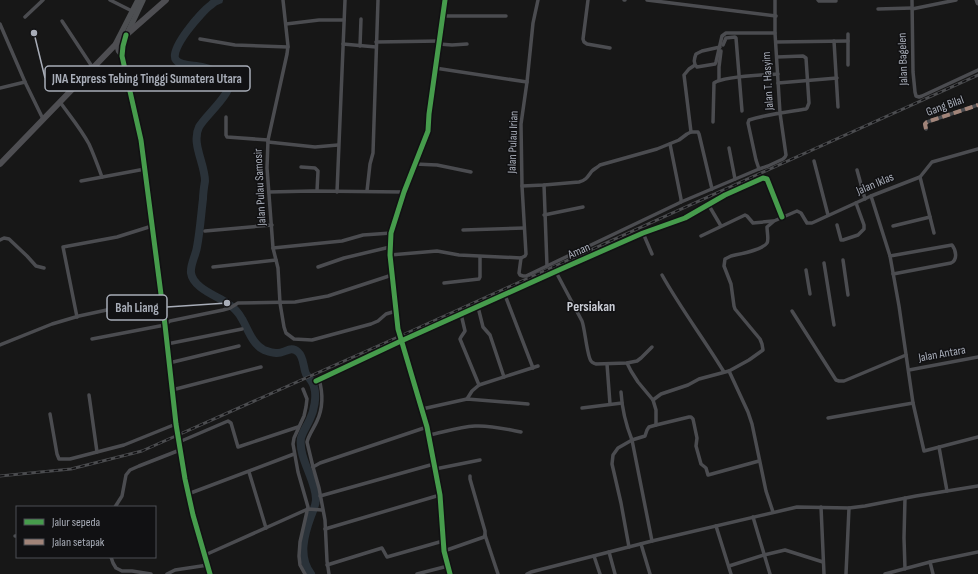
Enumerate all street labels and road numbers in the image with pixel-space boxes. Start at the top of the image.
street label: Jalan Bagelen [895,32,911,87]
street label: Jalan T. Hasyim [759,51,777,112]
street label: Gang Bilal [924,92,966,120]
street label: Jalan Pulau Irian [504,110,522,175]
street label: Jalan Pulau Samosir [250,147,270,227]
street label: Jalan Iklas [853,169,896,199]
street label: Aman [565,240,592,263]
street label: Jalan Antara [916,342,967,366]

